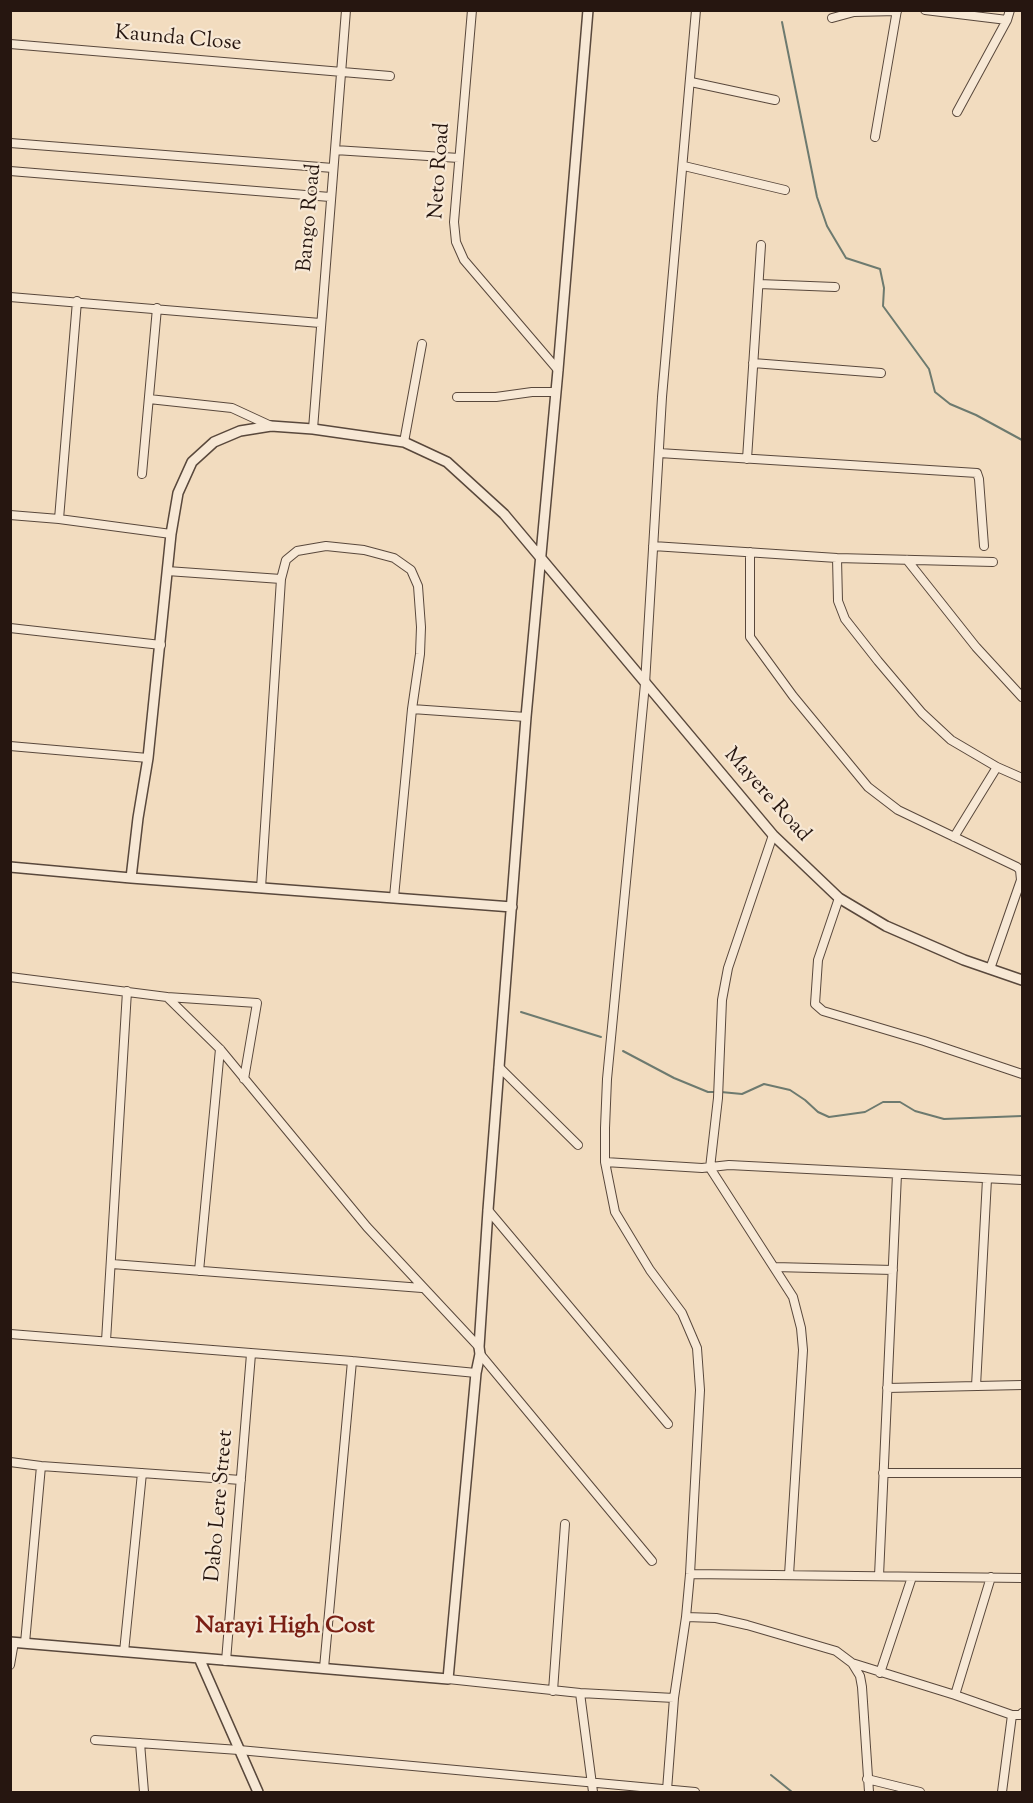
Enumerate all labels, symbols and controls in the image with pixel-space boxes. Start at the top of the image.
street label: Kaunda Close [114,22,242,58]
street label: Neto Road [425,122,457,220]
street label: Bango Road [294,163,328,273]
street label: Mayere Road [717,744,815,848]
street label: Dabo Lere Street [202,1429,240,1583]
district label: Narayi High Cost [195,1614,375,1642]

